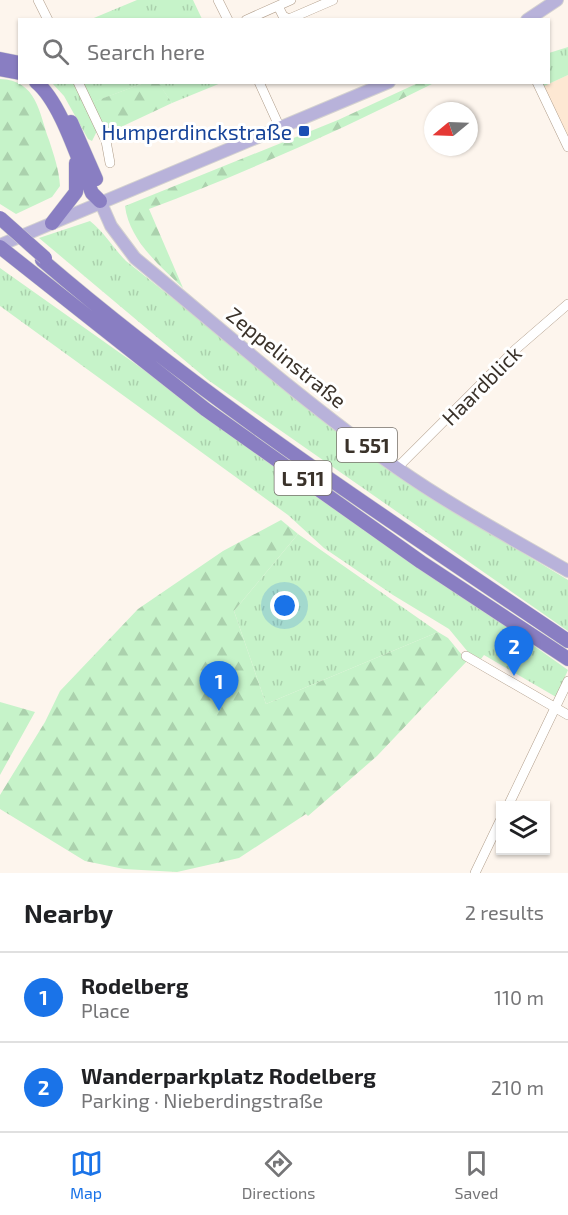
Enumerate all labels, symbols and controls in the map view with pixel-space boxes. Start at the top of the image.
search box [18,18,550,84]
icon: search [39,35,72,68]
text: Search here [87,38,205,64]
north arrow [424,102,478,156]
place label: Humperdinckstraße [101,119,292,144]
marker: Humperdinckstraße [297,124,311,138]
street label: Zeppelinstraße [222,301,352,413]
street label: Haardblick [436,340,526,430]
road number: L 551 [337,428,397,462]
road number: L 511 [274,461,332,495]
your location [270,591,299,620]
pin: 2 [494,626,534,676]
pin: 1 [200,662,238,711]
map controls [496,801,550,855]
button: layers [496,801,550,855]
text: Nearby [24,897,113,928]
text: 2 results [465,900,544,924]
text: Rodelberg [81,972,188,998]
text: 1 [39,985,48,1009]
text: 110 m [494,985,544,1009]
text: Place [81,998,130,1022]
text: Wanderparkplatz Rodelberg [81,1062,376,1088]
text: 2 [38,1075,49,1099]
text: 210 m [491,1075,544,1099]
text: Parking · Nieberdingstraße [81,1088,323,1112]
tab: Map [70,1147,103,1202]
tab: Directions [242,1147,315,1202]
tab: Saved [455,1147,498,1202]

